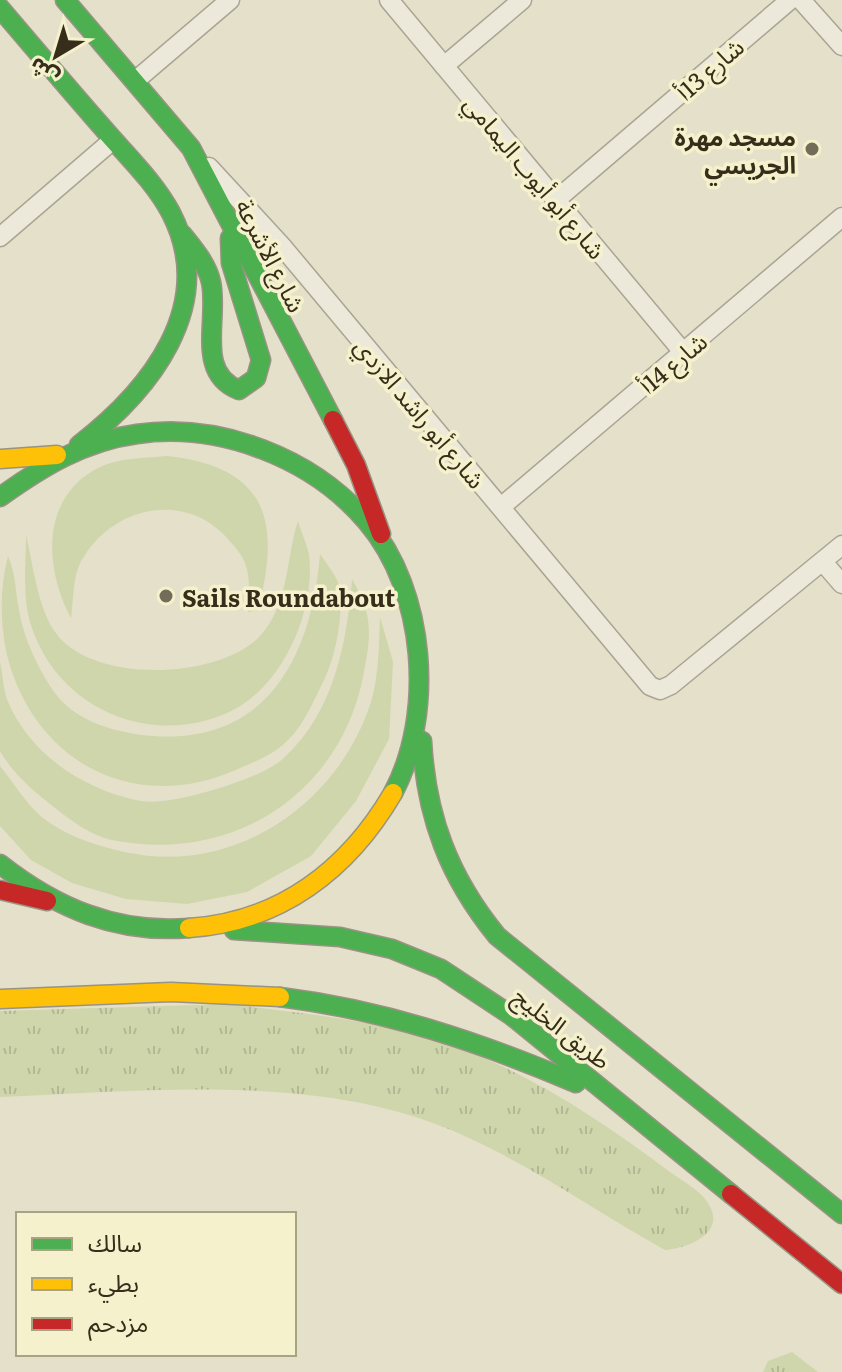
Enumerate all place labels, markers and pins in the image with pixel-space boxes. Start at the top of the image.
place label: مسجد مهرة الجريسي [675,118,796,185]
marker: مسجد مهرة الجريسي [803,140,821,158]
place label: Sails Roundabout [182,579,396,614]
marker: Sails Roundabout [157,587,175,605]

